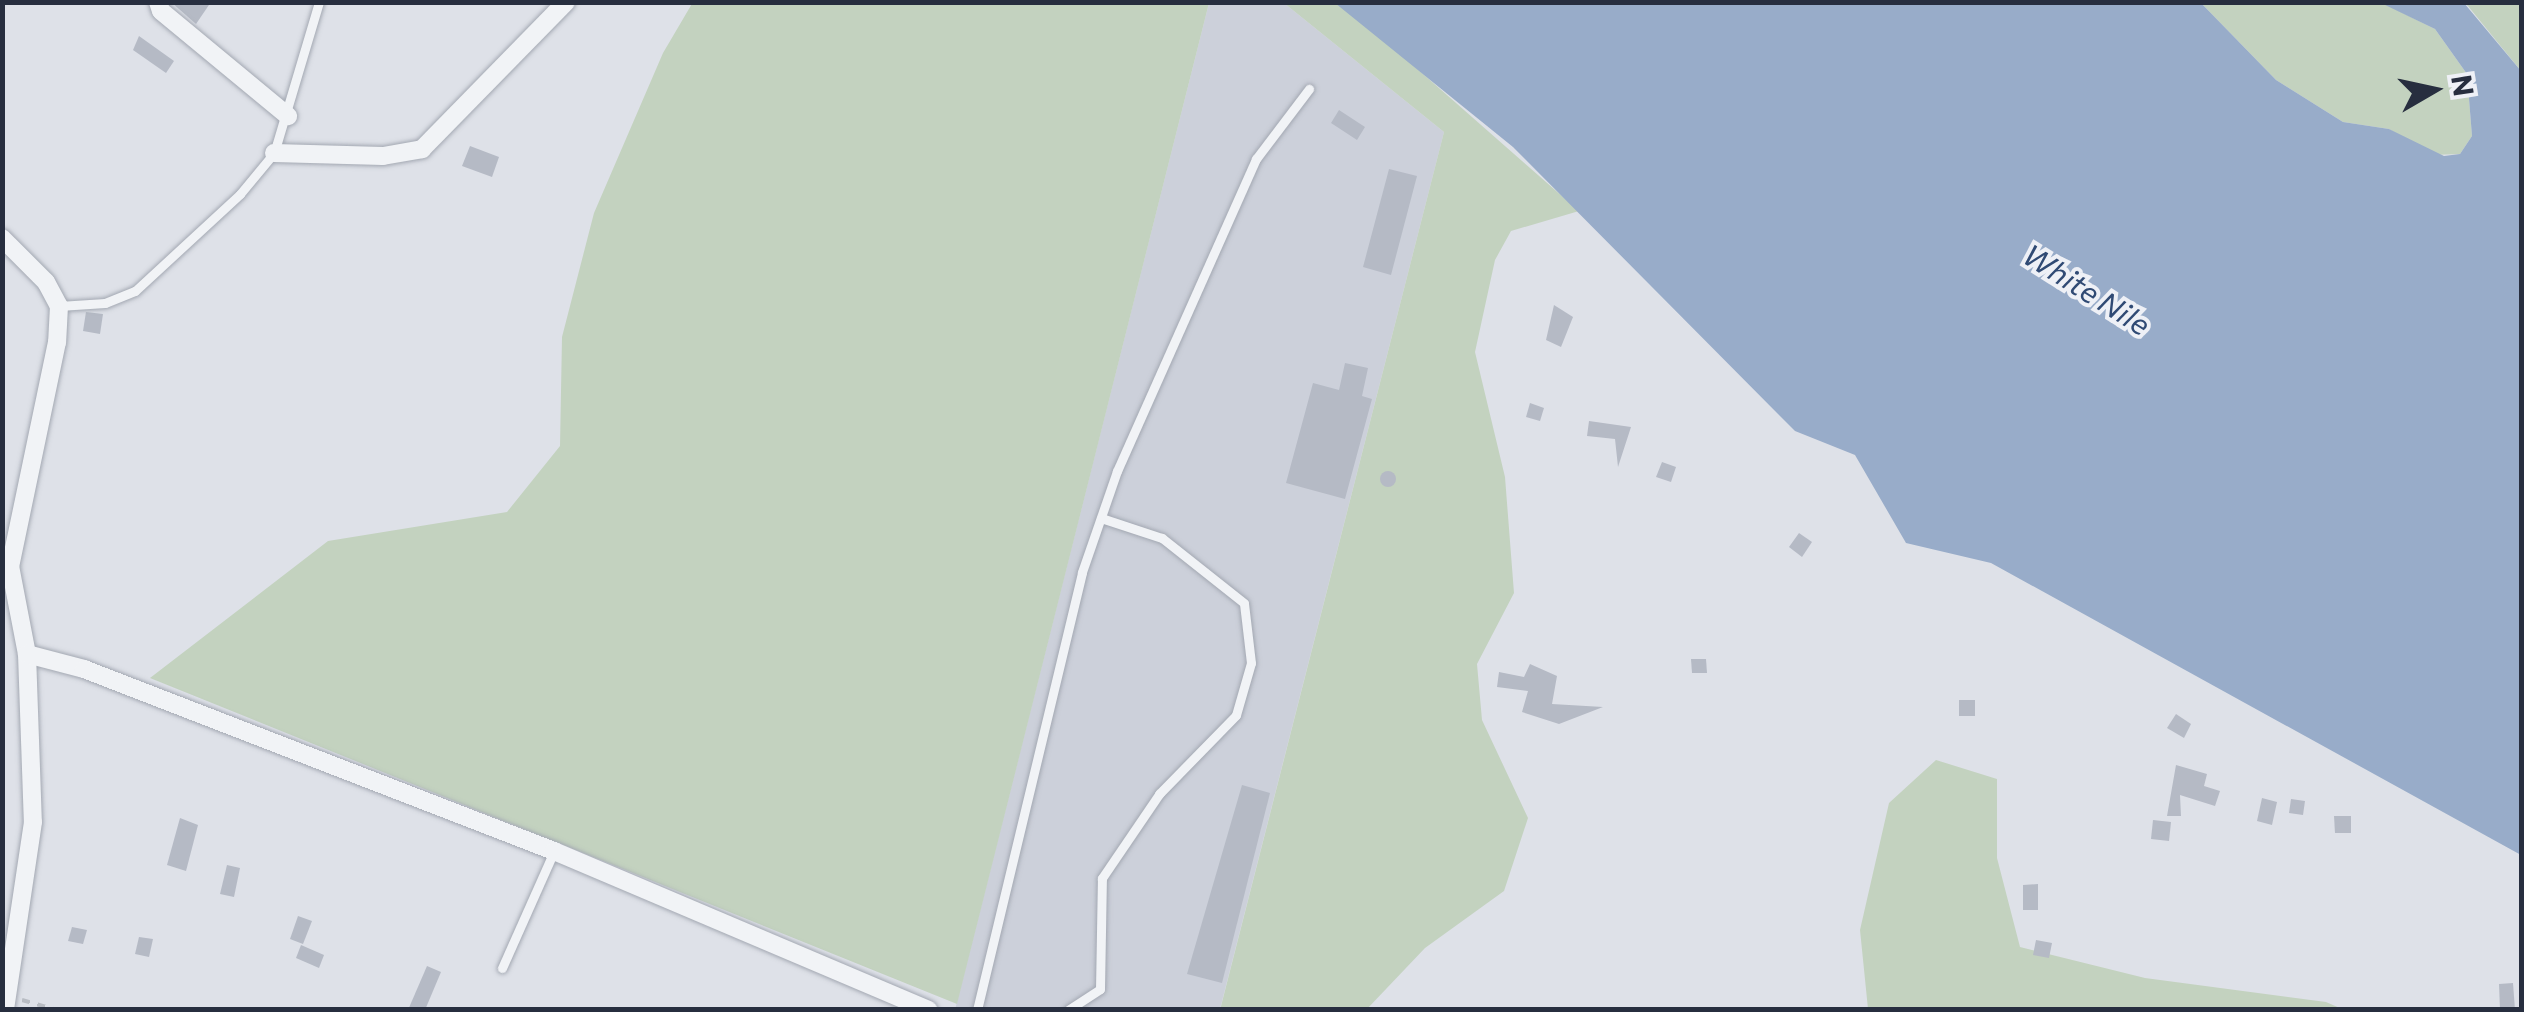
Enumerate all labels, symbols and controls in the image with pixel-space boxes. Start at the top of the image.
north arrow [2384,40,2484,140]
text: N [2445,72,2482,98]
water label: White Nile [2017,236,2157,342]

